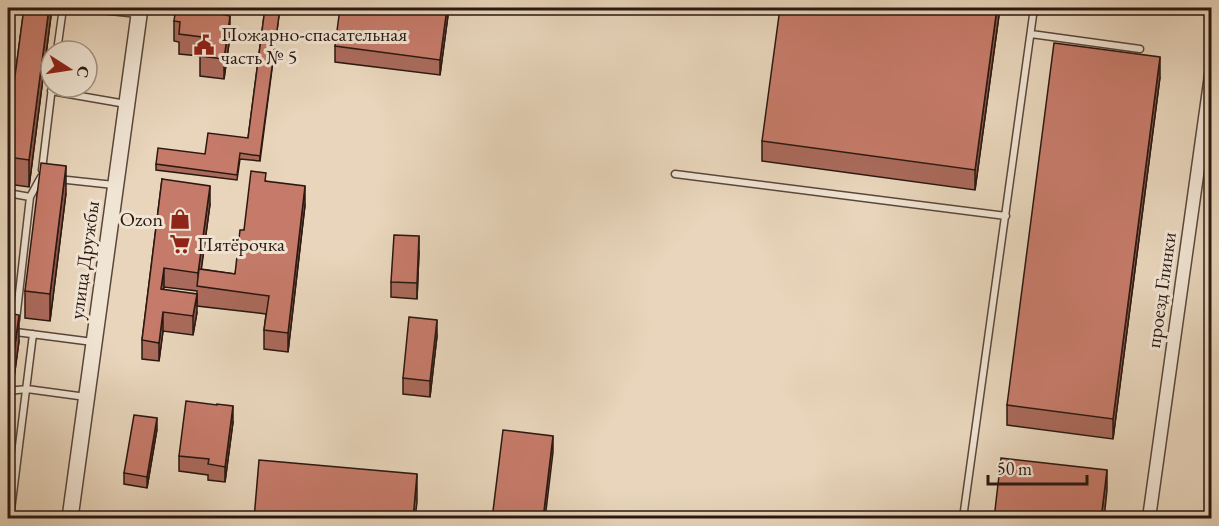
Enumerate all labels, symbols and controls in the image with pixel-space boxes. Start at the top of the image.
place label: Пожарно-спасательная часть № 5 [221,21,407,70]
public building icon: Пожарно-спасательная часть № 5 [192,33,216,57]
north arrow [39,39,99,99]
text: С [72,64,95,80]
street label: улица Дружбы [63,199,105,321]
place label: Ozon [120,206,163,232]
shop icon: Ozon [168,207,192,231]
street label: проезд Глинки [1140,230,1182,350]
place label: Пятёрочка [197,231,285,257]
supermarket icon: Пятёрочка [168,232,192,256]
scale bar [988,448,1087,486]
text: 50 m [997,457,1032,480]

